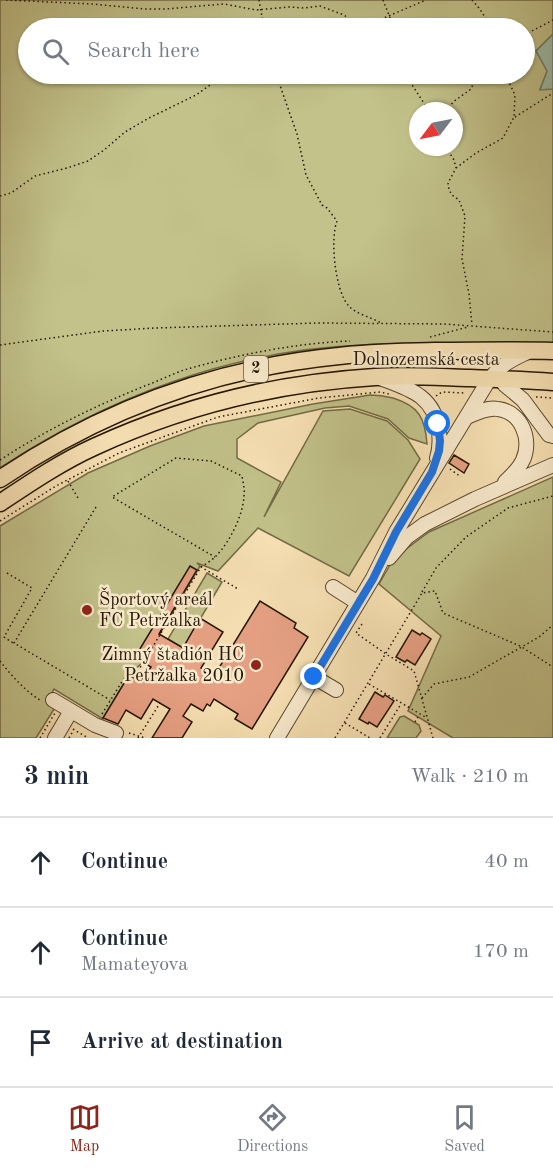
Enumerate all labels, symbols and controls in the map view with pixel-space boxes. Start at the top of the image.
search box [18,18,535,84]
icon: search [39,35,72,68]
text: Search here [87,40,200,62]
north arrow [409,102,463,156]
street label: Dolnozemská cesta [352,351,500,369]
road number: 2 [244,356,268,382]
route start [424,410,450,436]
place label: Športový areál FC Petržalka [99,586,213,630]
marker: Športový areál FC Petržalka [80,603,94,617]
place label: Zimný štadión HC Petržalka 2010 [102,646,244,685]
marker: Zimný štadión HC Petržalka 2010 [249,658,263,672]
route end [300,663,326,689]
text: 3 min [24,764,89,790]
text: Walk · 210 m [410,767,529,787]
icon: ahead [24,846,57,879]
text: Continue [81,851,168,873]
text: 40 m [484,852,529,872]
text: Continue [81,928,168,950]
icon: ahead [24,936,57,969]
text: 170 m [473,942,529,962]
text: Mamateyova [81,955,188,975]
icon: arrive [24,1026,57,1059]
text: Arrive at destination [81,1031,283,1053]
tab: Map [68,1101,101,1157]
tab: Directions [237,1101,308,1157]
tab: Saved [444,1101,485,1157]

